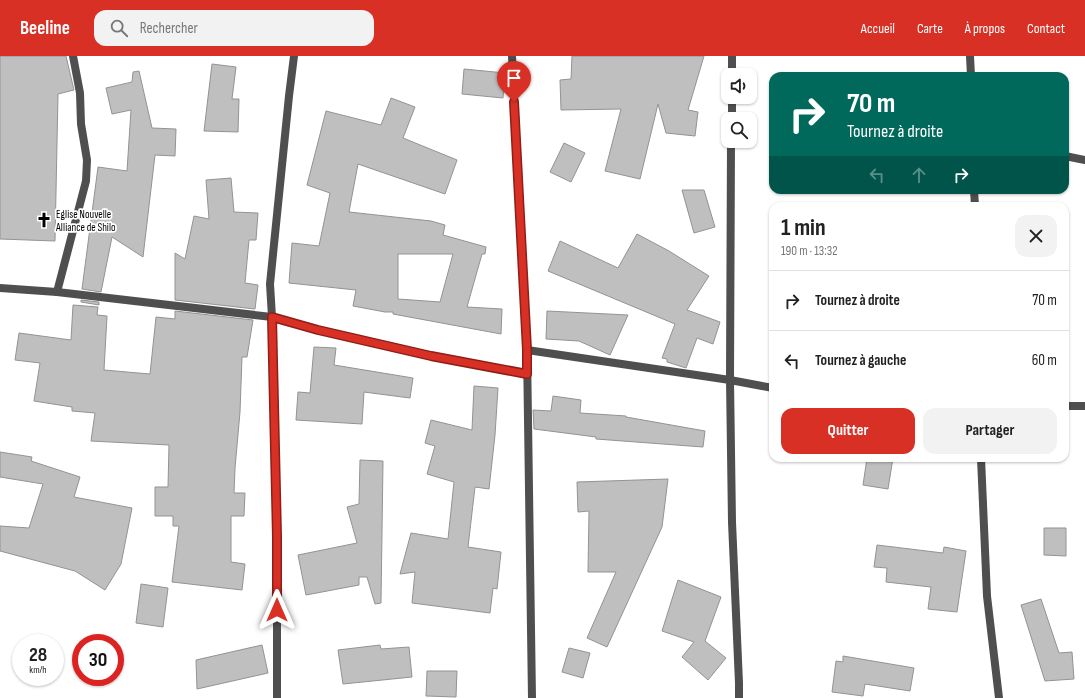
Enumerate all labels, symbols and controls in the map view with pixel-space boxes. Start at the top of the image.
search box [94,10,374,46]
text: Beeline [20,17,70,40]
icon: search [108,17,130,39]
text: Rechercher [140,19,198,38]
text: Accueil [861,20,895,37]
text: Carte [917,20,943,37]
text: À propos [965,20,1005,37]
text: Contact [1027,20,1065,37]
pin [497,61,531,102]
icon: arrive [503,67,525,89]
map controls [721,68,757,148]
button: sound [721,68,757,104]
text: 70 m [847,87,895,120]
icon: right [781,88,833,140]
button: search [721,112,757,148]
text: Tournez à droite [847,121,943,142]
icon: left [866,164,888,186]
icon: ahead [908,164,930,186]
icon: right [950,164,972,186]
place label: Eglise Nouvelle Alliance de Shilo [55,208,116,234]
church icon: Eglise Nouvelle Alliance de Shilo [35,211,53,229]
text: 1 min [781,213,826,242]
button: close [1015,215,1057,257]
text: 190 m · 13:32 [781,243,838,259]
icon: right [781,290,803,312]
text: Tournez à droite [815,291,900,310]
text: 70 m [1032,291,1057,310]
icon: left [781,350,803,372]
text: Tournez à gauche [815,351,906,370]
text: 60 m [1032,351,1057,370]
button: Quitter [781,408,915,454]
button: Partager [923,408,1057,454]
position arrow [256,589,298,631]
speed limit sign: 30 [72,634,124,686]
text: 28 [29,643,47,667]
text: km/h [29,664,47,676]

